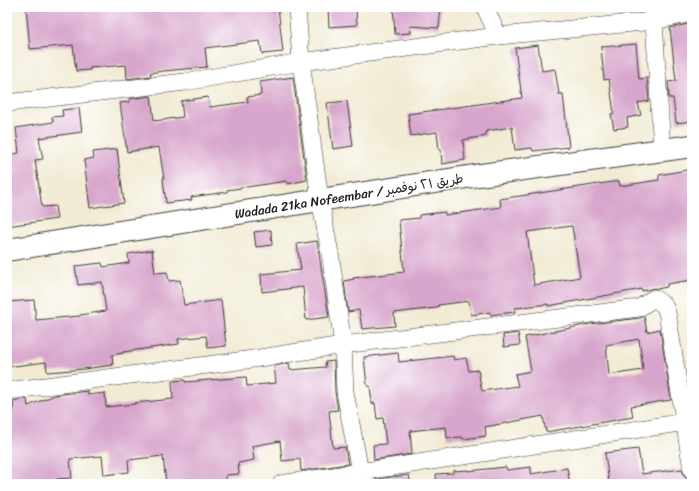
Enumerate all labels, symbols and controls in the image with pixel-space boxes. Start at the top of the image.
street label: Wadada 21ka Nofeembar / طريق ٢١ نوفمبر [233,167,465,225]

